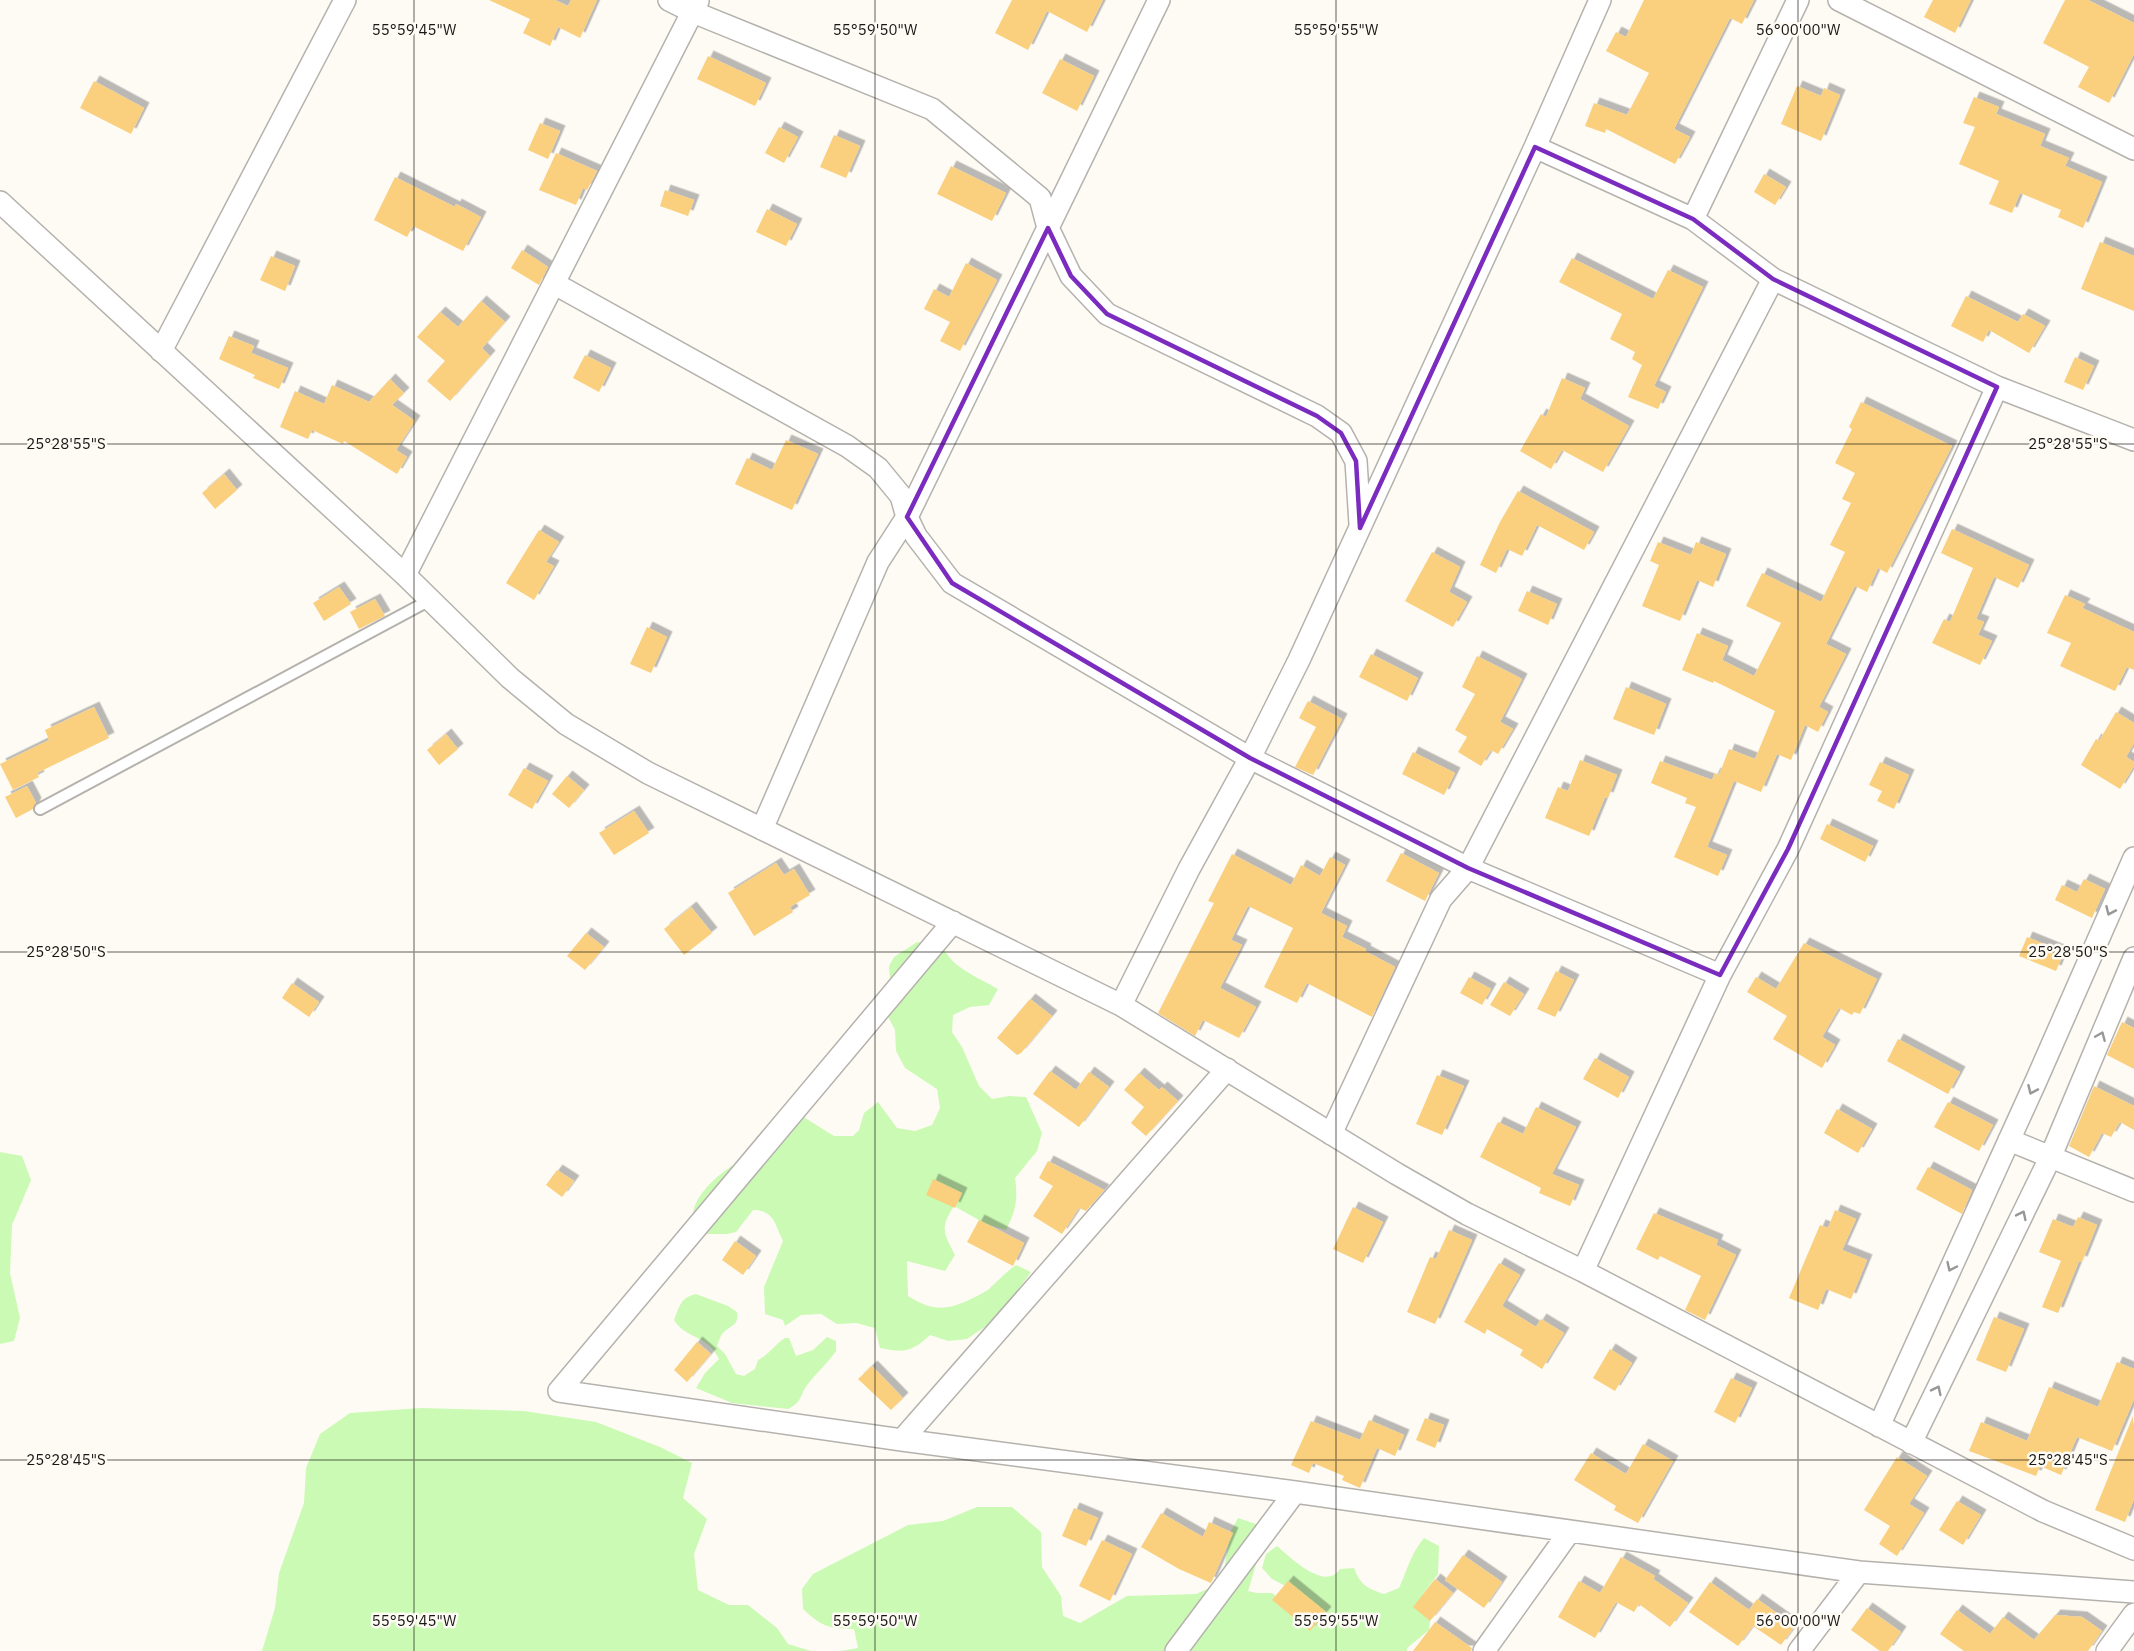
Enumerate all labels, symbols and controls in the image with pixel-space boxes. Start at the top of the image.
text: 55°59'45"W [372,20,457,39]
text: 55°59'50"W [833,20,918,39]
text: 55°59'55"W [1294,20,1379,39]
text: 56°00'00"W [1756,20,1841,39]
text: 25°28'55"S [26,434,106,453]
text: 25°28'55"S [2028,434,2108,453]
one-way arrow [2106,905,2118,916]
text: 25°28'50"S [26,942,106,961]
text: 25°28'50"S [2028,942,2108,961]
one-way arrow [2094,1032,2106,1043]
one-way arrow [2027,1083,2039,1094]
one-way arrow [2015,1210,2027,1221]
one-way arrow [1946,1261,1958,1272]
one-way arrow [1929,1385,1941,1396]
text: 25°28'45"S [26,1450,106,1469]
text: 25°28'45"S [2028,1450,2108,1469]
text: 55°59'45"W [372,1611,457,1630]
text: 55°59'50"W [833,1611,918,1630]
text: 55°59'55"W [1294,1611,1379,1630]
text: 56°00'00"W [1756,1611,1841,1630]

